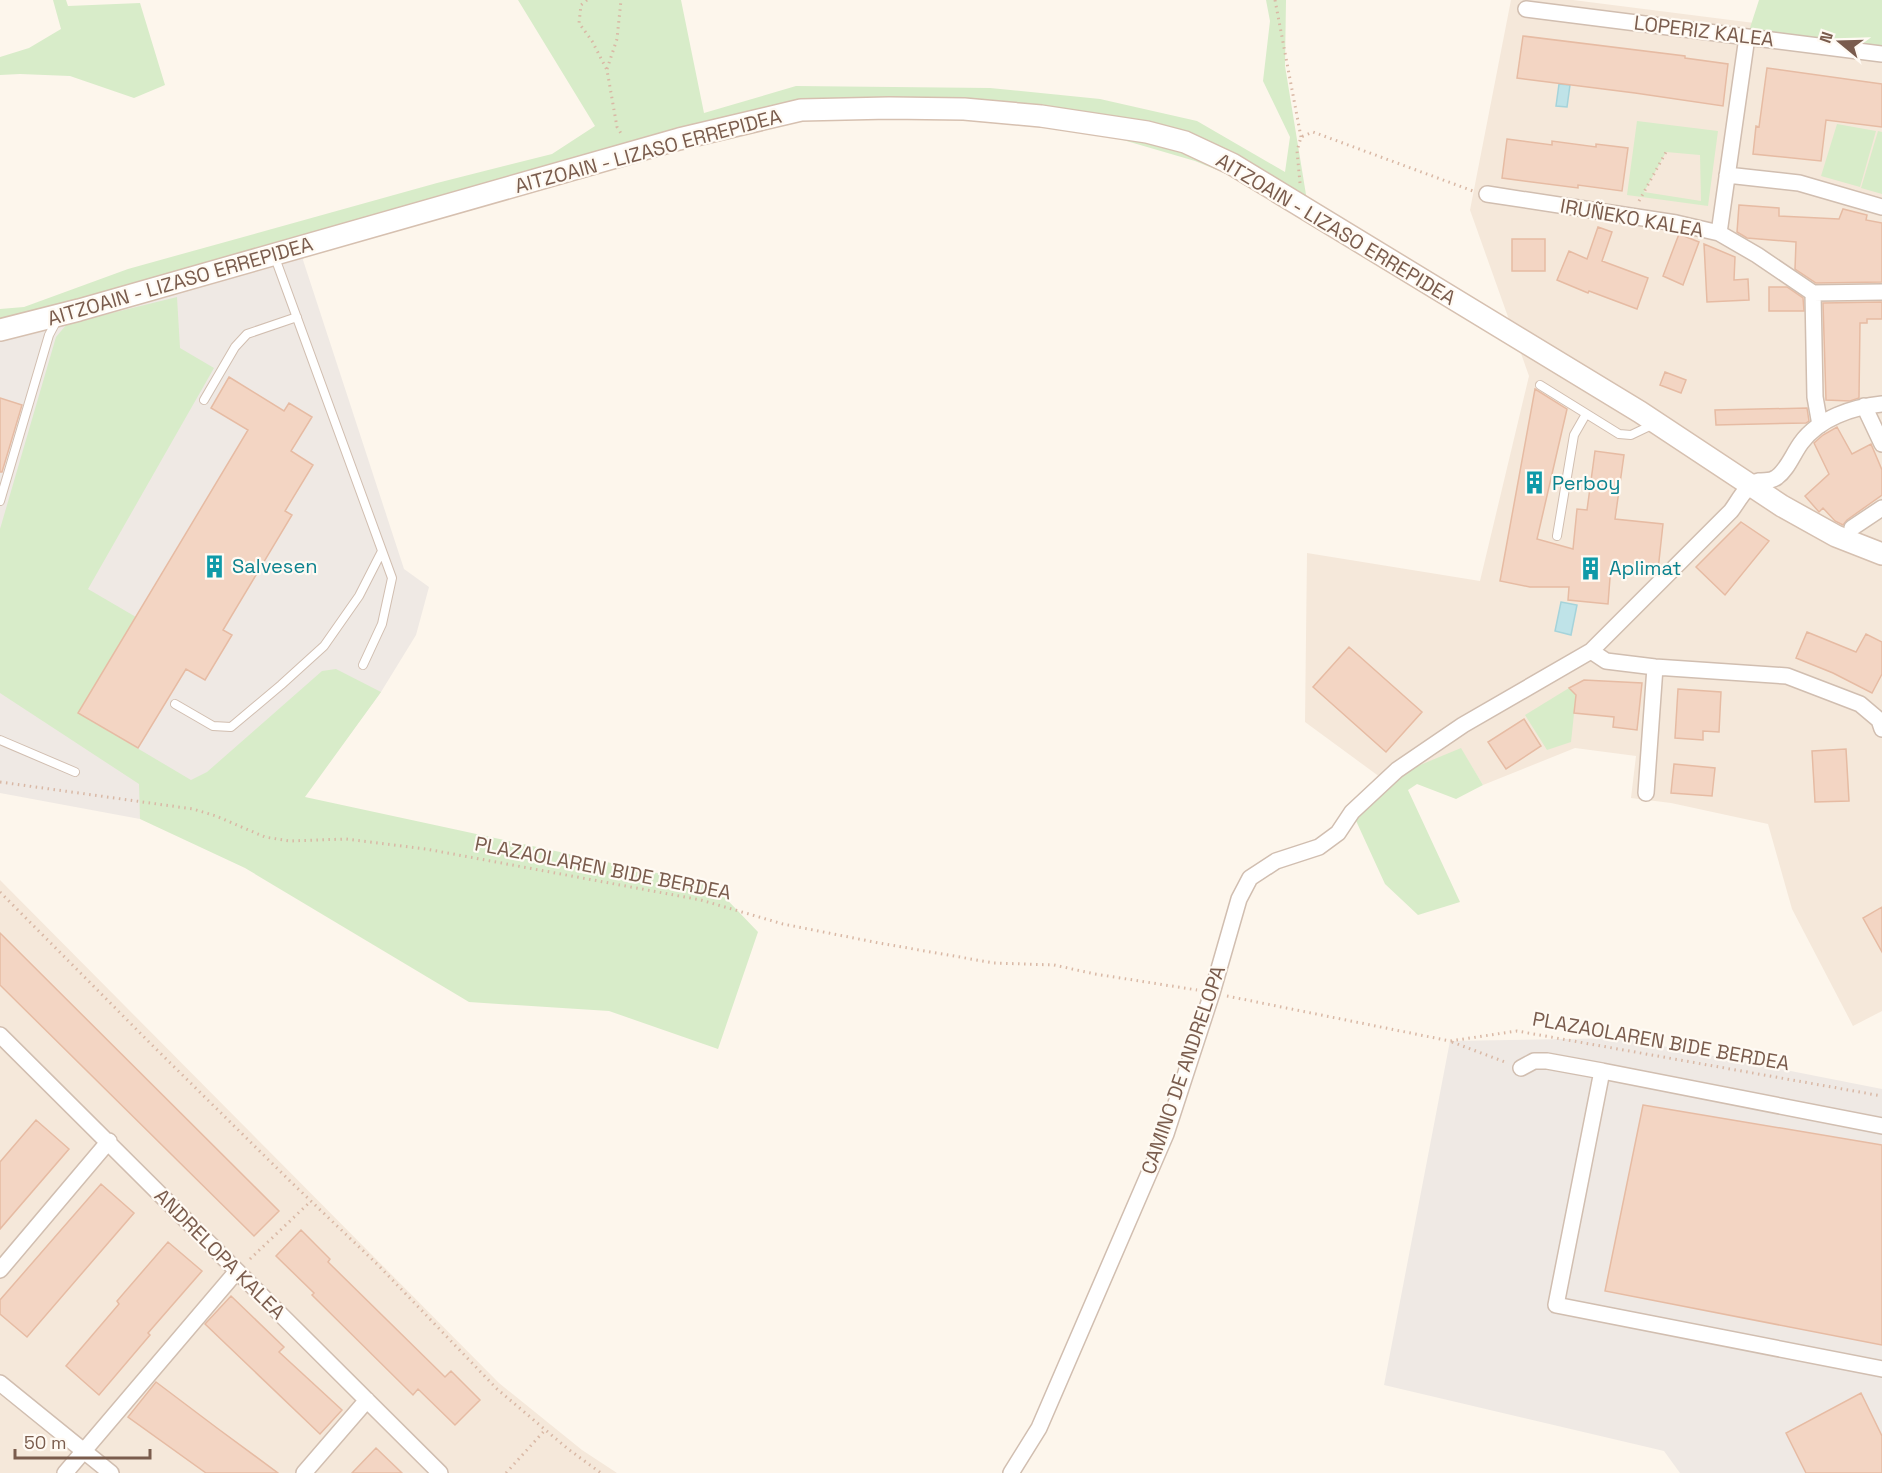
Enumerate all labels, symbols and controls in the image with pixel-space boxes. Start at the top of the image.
street label: LOPERIZ KALEA [1632,10,1776,53]
north arrow [1810,12,1870,72]
text: N [1815,29,1838,46]
street label: AITZOAIN - LIZASO ERREPIDEA [512,103,785,199]
street label: AITZOAIN - LIZASO ERREPIDEA [1211,147,1461,311]
street label: IRUÑEKO KALEA [1558,193,1706,243]
street label: AITZOAIN - LIZASO ERREPIDEA [44,230,316,331]
building icon: Perboy [1521,470,1547,496]
place label: Perboy [1552,470,1621,496]
building icon: Salvesen [201,553,227,579]
place label: Salvesen [232,553,318,579]
building icon: Aplimat [1578,555,1604,581]
place label: Aplimat [1609,555,1682,581]
street label: PLAZAOLAREN BIDE BERDEA [473,830,734,906]
street label: CAMINO DE ANDRELOPA [1135,962,1231,1178]
street label: PLAZAOLAREN BIDE BERDEA [1530,1006,1792,1077]
street label: ANDRELOPA KALEA [149,1183,291,1325]
scale bar [15,1422,150,1460]
text: 50 m [24,1431,66,1454]

